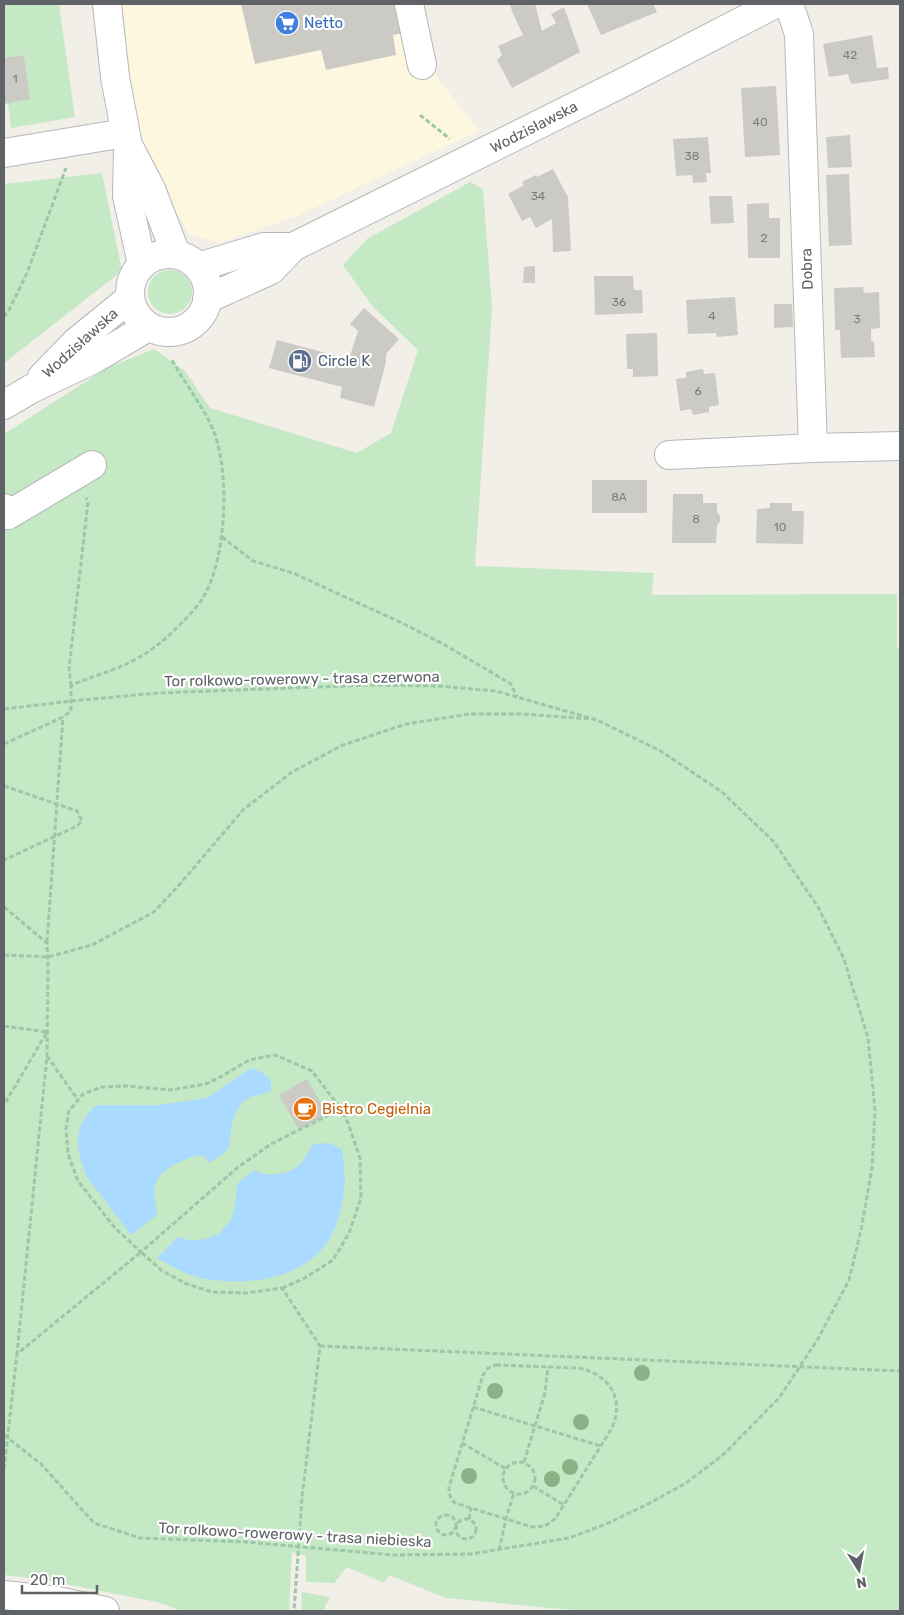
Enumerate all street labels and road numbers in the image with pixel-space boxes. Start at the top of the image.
street label: Wodzisławska [487,97,581,157]
street label: Dobra [797,248,817,290]
street label: Wodzisławska [38,304,122,382]
street label: Tor rolkowo-rowerowy - trasa czerwona [164,668,440,690]
street label: Tor rolkowo-rowerowy - trasa niebieska [158,1519,432,1551]

